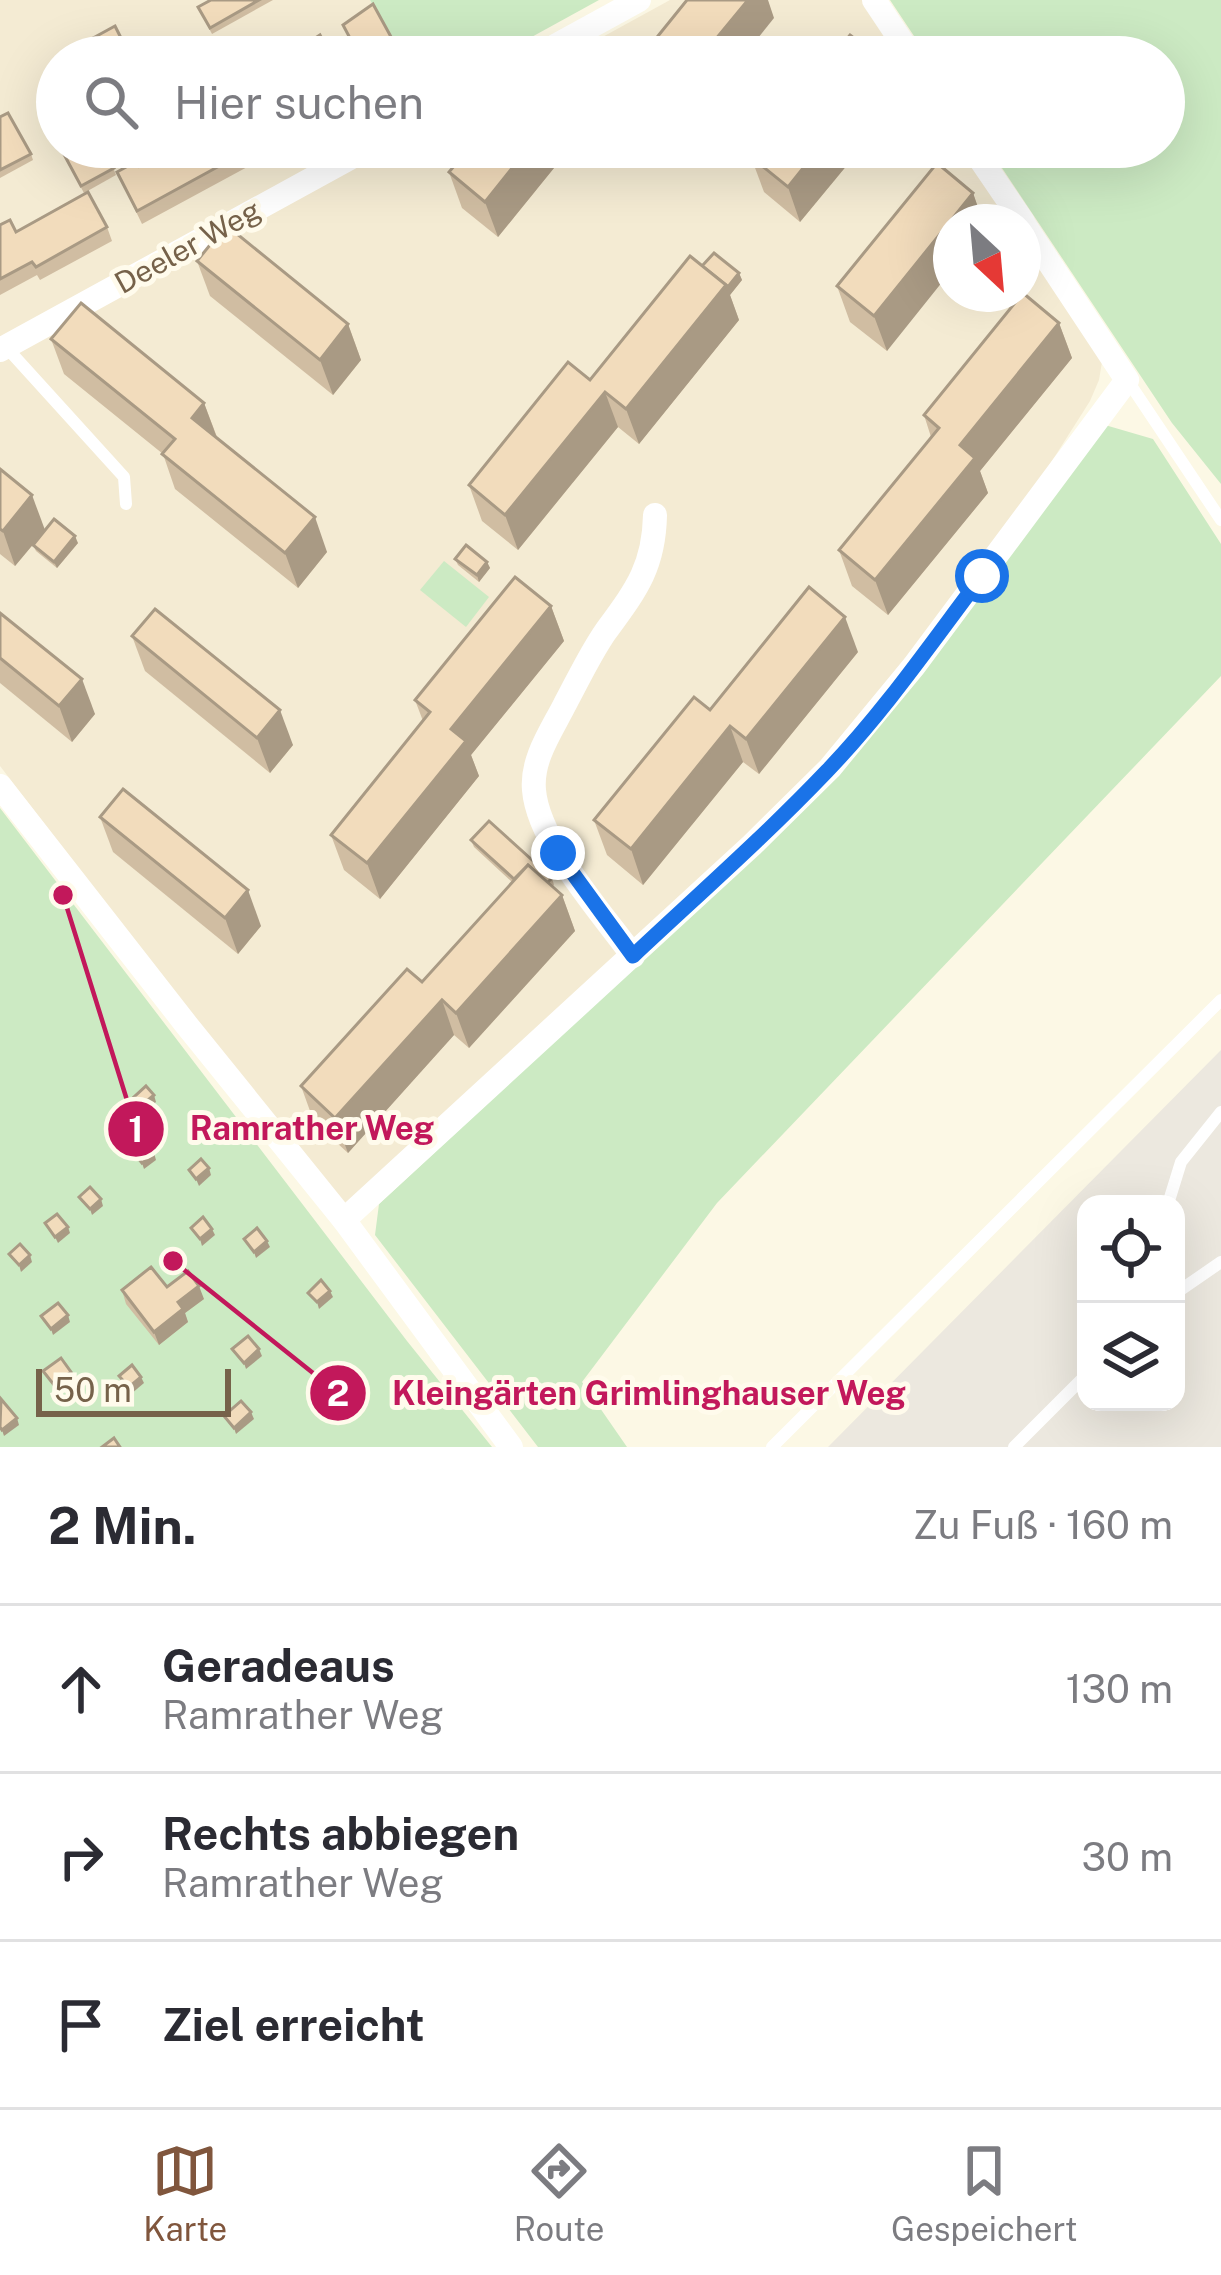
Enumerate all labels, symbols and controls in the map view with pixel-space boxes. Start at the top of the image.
search box [36,36,1185,168]
icon: search [78,69,144,135]
text: Hier suchen [174,76,424,129]
street label: Deeler Weg [108,191,267,301]
north arrow [933,204,1041,312]
route start [955,549,1009,603]
route end [531,826,585,880]
callout: Ramrather Weg [106,1094,459,1163]
text: 1 [128,1108,144,1150]
text: Ramrather Weg [190,1109,435,1147]
map controls [1077,1195,1185,1411]
button: locate [1077,1195,1185,1303]
button: layers [1077,1303,1185,1411]
callout: Kleingärten Grimlinghauser Weg [308,1359,930,1428]
scale bar [36,1363,231,1416]
text: 50 m [54,1371,132,1409]
text: 2 [327,1372,349,1414]
text: Kleingärten Grimlinghauser Weg [392,1374,906,1412]
text: 2 Min. [48,1496,196,1555]
text: Zu Fuß · 160 m [913,1502,1173,1548]
text: Geradeaus [162,1639,395,1692]
icon: ahead [48,1656,114,1722]
text: 130 m [1066,1666,1173,1712]
text: Ramrather Weg [162,1692,444,1738]
text: Rechts abbiegen [162,1807,519,1860]
icon: right [48,1824,114,1890]
text: 30 m [1082,1834,1173,1880]
text: Ramrather Weg [162,1860,444,1906]
icon: arrive [48,1992,114,2058]
text: Ziel erreicht [162,1998,424,2051]
tab: Karte [143,2138,227,2248]
tab: Route [514,2138,604,2248]
tab: Gespeichert [891,2138,1078,2248]

